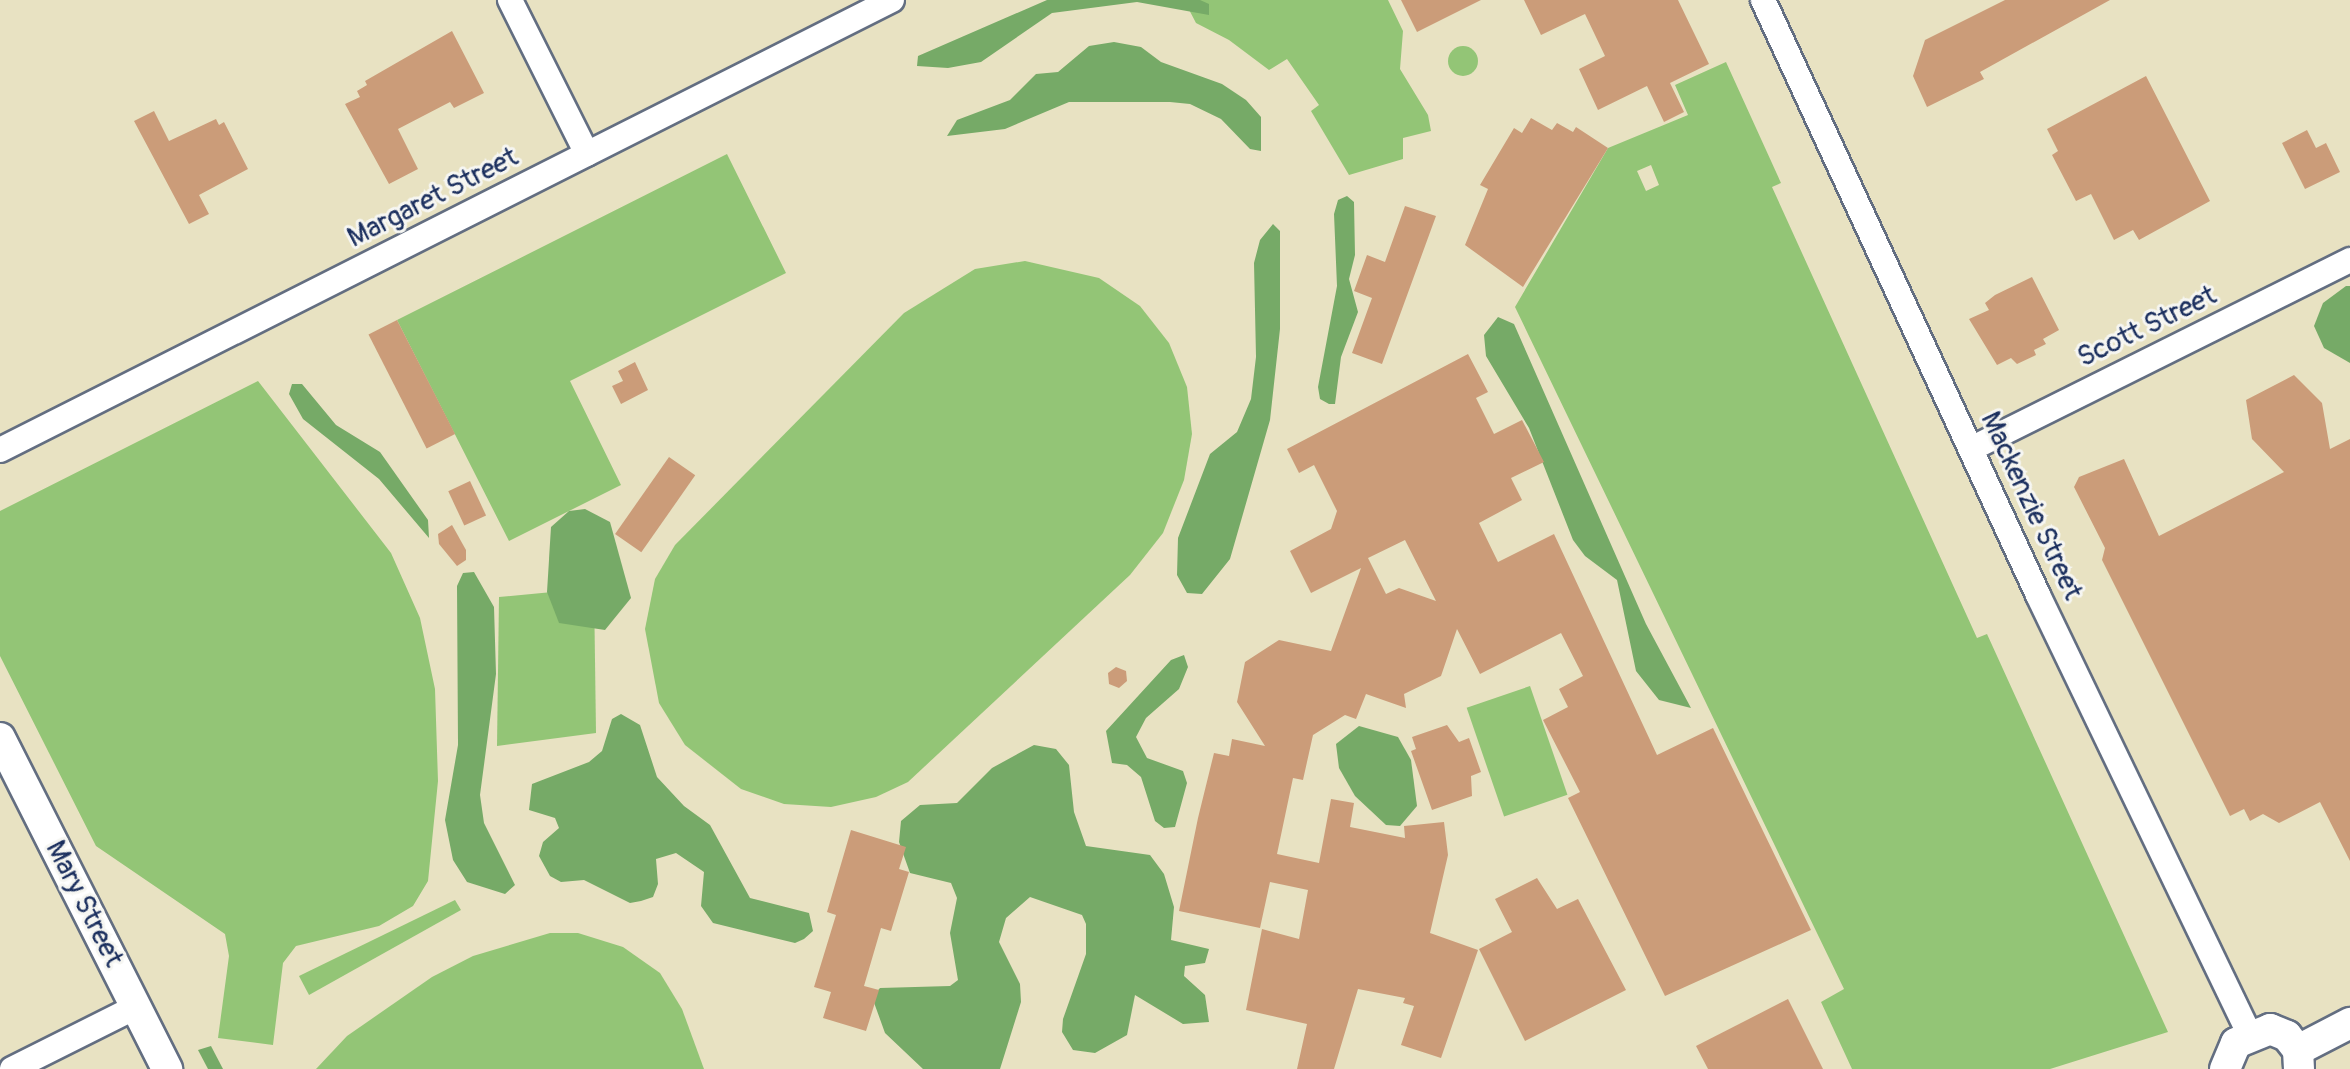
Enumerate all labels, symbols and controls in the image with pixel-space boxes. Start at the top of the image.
street label: Margaret Street [342,141,524,255]
street label: Scott Street [2072,279,2222,375]
street label: Mackenzie Street [1973,407,2089,605]
street label: Mary Street [38,835,130,973]

